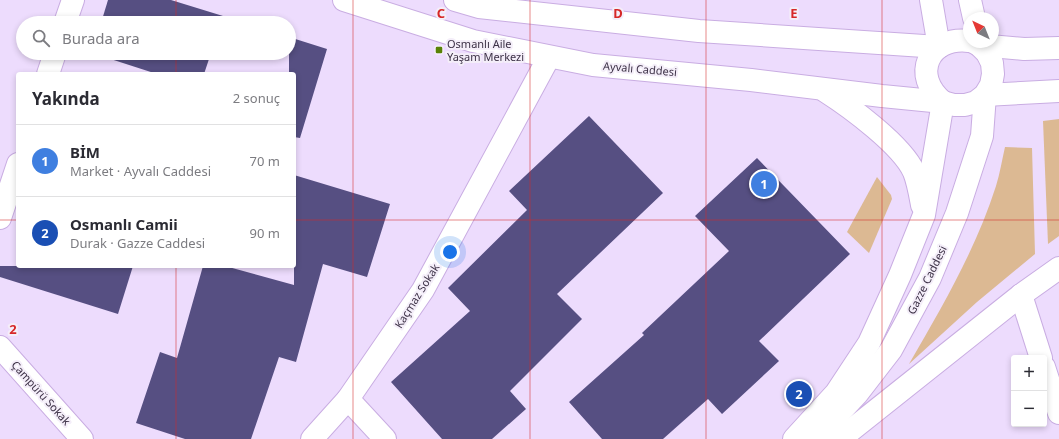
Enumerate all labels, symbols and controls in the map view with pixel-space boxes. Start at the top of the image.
text: C [437,4,445,22]
text: D [613,4,623,22]
text: E [790,4,798,22]
north arrow [963,12,999,48]
search box [16,16,296,60]
icon: search [30,27,52,49]
text: Burada ara [62,28,140,48]
place label: Osmanlı Aile Yaşam Merkezi [447,36,524,64]
marker: Osmanlı Aile Yaşam Merkezi [434,45,444,55]
street label: Ayvalı Caddesi [603,58,678,79]
text: Yakında [32,87,100,110]
text: 2 sonuç [233,89,280,107]
text: BİM [70,142,100,162]
text: 1 [41,152,49,170]
text: 70 m [250,152,280,170]
text: Market · Ayvalı Caddesi [70,162,211,180]
pin: 1 [751,169,777,199]
text: Osmanlı Camii [70,214,178,234]
text: 2 [41,224,49,242]
text: 90 m [250,224,280,242]
text: Durak · Gazze Caddesi [70,234,205,252]
your location [440,242,460,262]
street label: Gazze Caddesi [903,243,950,317]
street label: Kaçmaz Sokak [391,261,442,331]
text: 2 [9,320,17,338]
map controls [1011,355,1047,427]
button: + [1011,355,1047,391]
street label: Çampürü Sokak [8,357,74,428]
pin: 2 [786,379,812,409]
button: − [1011,391,1047,427]

